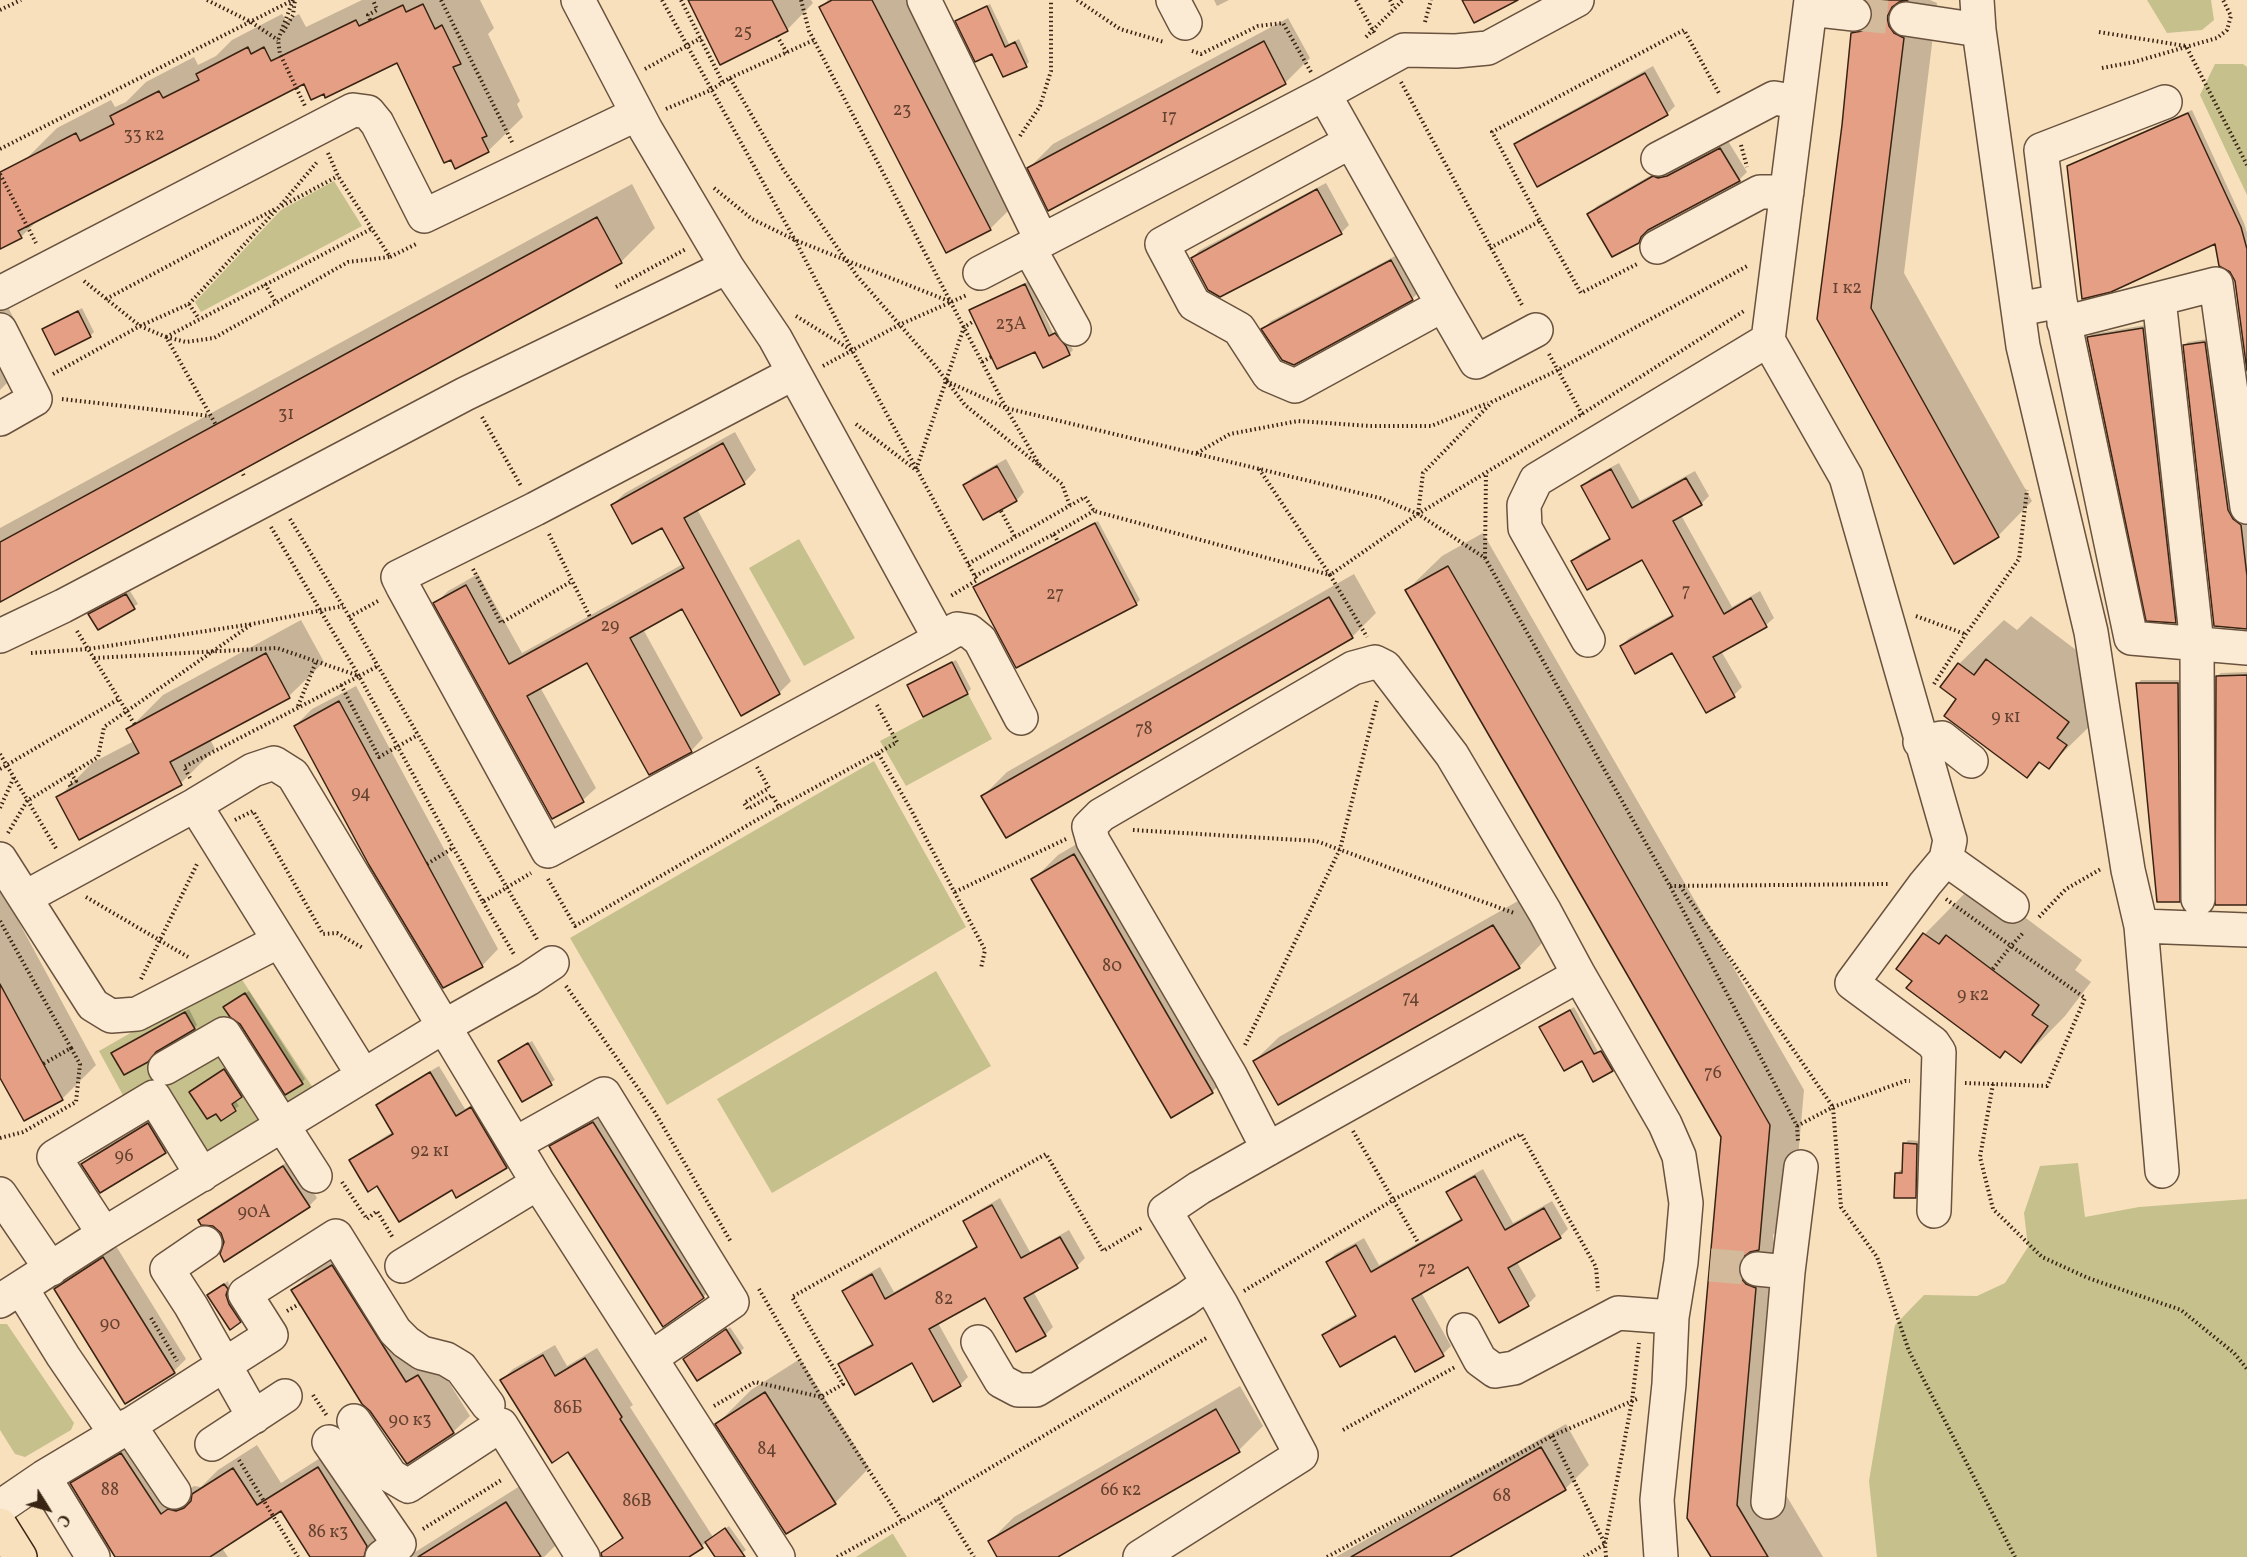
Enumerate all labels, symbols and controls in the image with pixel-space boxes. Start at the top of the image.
house number: 25 [734,23,752,45]
house number: 23 [893,101,911,123]
house number: 17 [1161,108,1177,130]
house number: 33 к2 [123,126,165,148]
house number: 1 к2 [1832,279,1862,301]
house number: 23А [995,315,1027,337]
house number: 31 [278,405,294,427]
house number: 7 [1682,582,1690,604]
house number: 27 [1046,585,1064,607]
house number: 29 [601,617,619,639]
house number: 9 к1 [1991,708,2021,730]
house number: 78 [1135,720,1153,742]
house number: 94 [351,784,371,806]
house number: 80 [1102,957,1122,979]
house number: 9 к2 [1957,986,1989,1008]
house number: 74 [1402,989,1420,1011]
house number: 76 [1704,1064,1722,1086]
house number: 92 к1 [410,1142,450,1164]
house number: 96 [114,1147,134,1169]
house number: 90А [237,1203,271,1225]
house number: 72 [1418,1260,1436,1282]
house number: 82 [935,1290,953,1312]
house number: 90 [100,1315,120,1337]
house number: 86Б [553,1399,583,1421]
house number: 90 к3 [389,1411,431,1433]
house number: 84 [757,1440,777,1462]
north arrow [18,1479,78,1539]
house number: 88 [101,1481,119,1503]
house number: 66 к2 [1100,1481,1142,1503]
house number: 68 [1493,1487,1511,1509]
house number: 86В [622,1492,652,1514]
text: С [50,1509,74,1531]
house number: 86 к3 [308,1523,348,1545]

